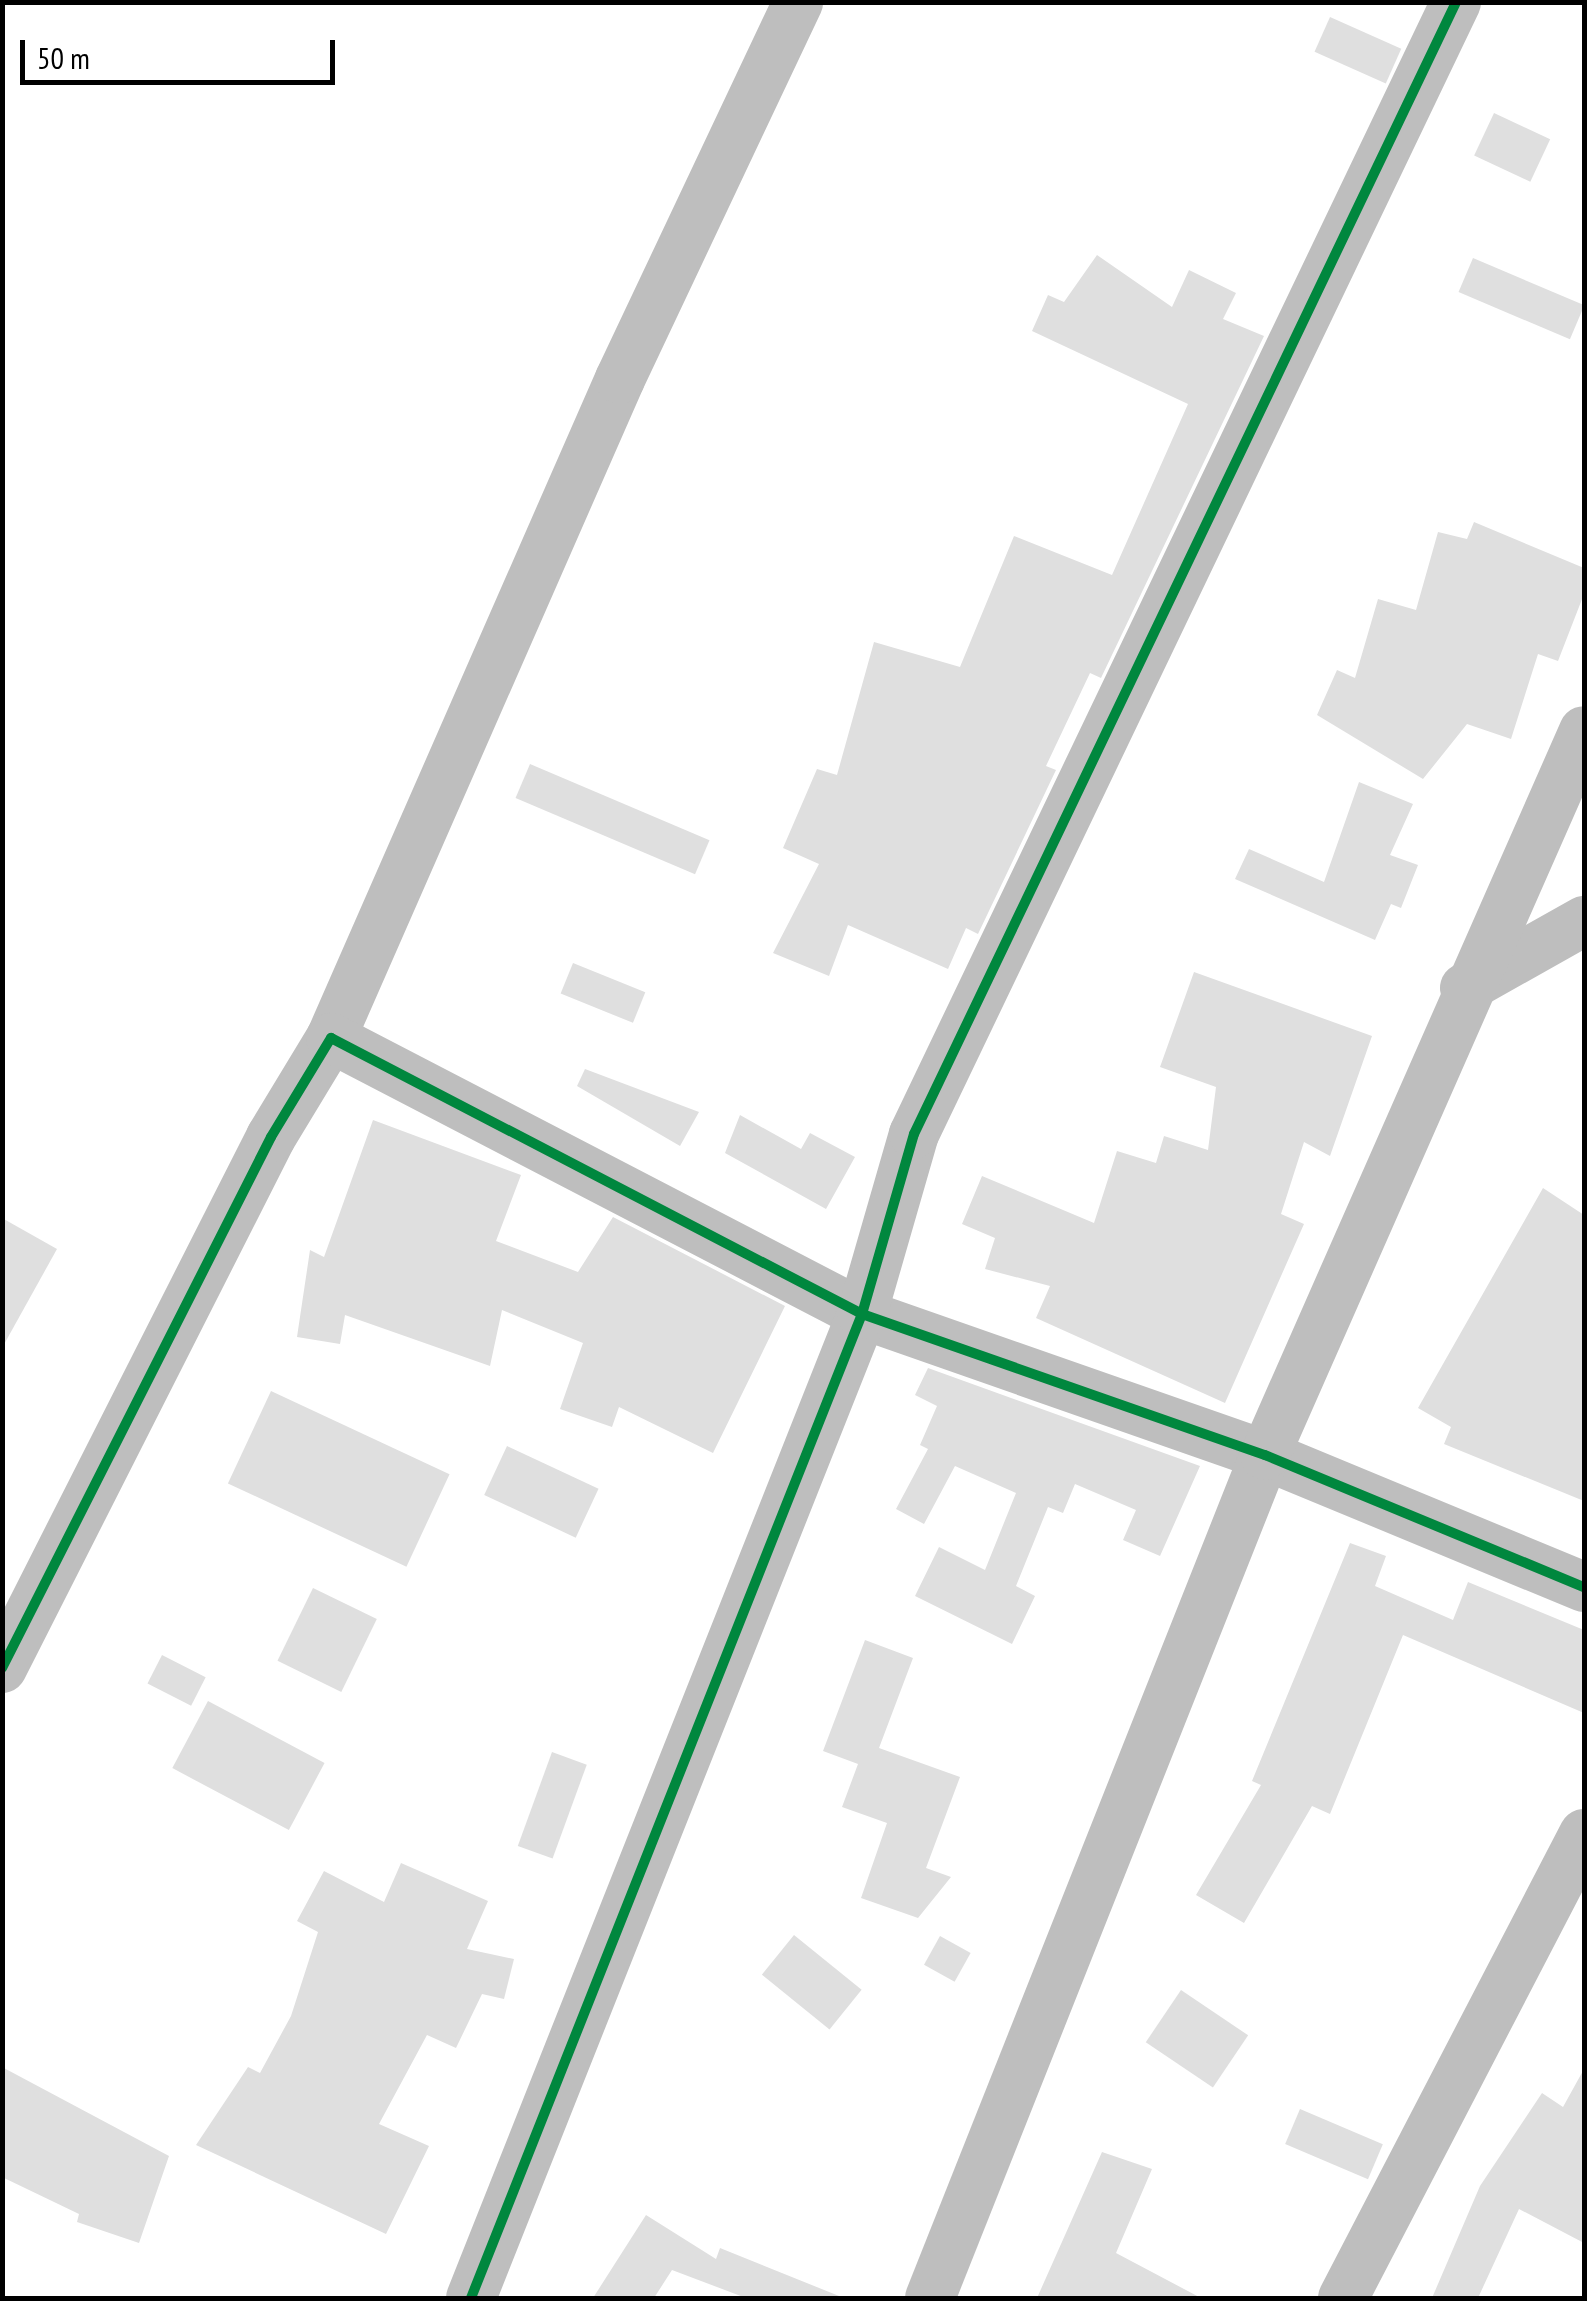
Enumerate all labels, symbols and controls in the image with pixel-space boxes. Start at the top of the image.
scale bar [25,20,340,82]
text: 50 m [37,38,90,77]

